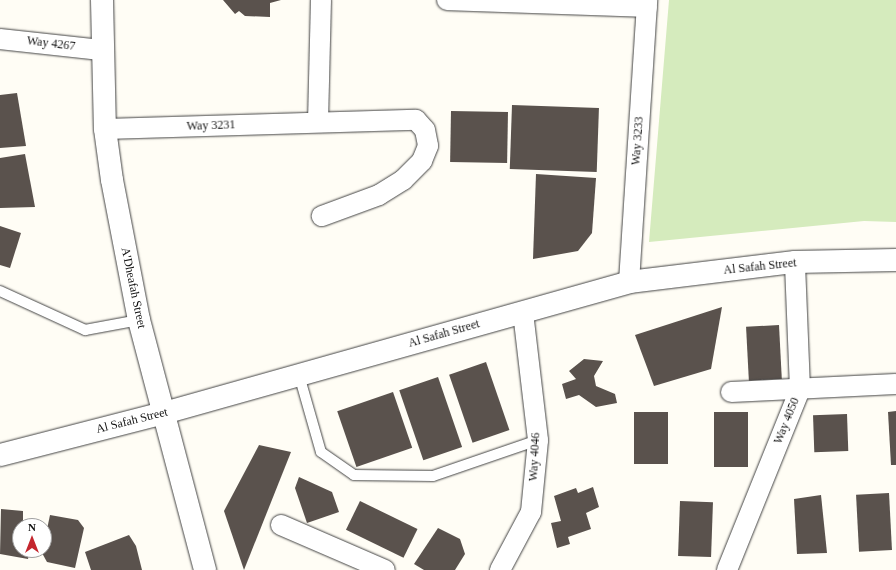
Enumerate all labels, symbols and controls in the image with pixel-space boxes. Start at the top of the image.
street label: Way 4267 [26,34,76,54]
street label: Way 3233 [629,116,647,166]
street label: Way 3231 [186,118,236,134]
street label: A'Dheafah Street [117,246,149,330]
street label: Al Safah Street [723,256,797,278]
street label: Al Safah Street [407,317,481,351]
street label: Way 4050 [771,396,803,446]
street label: Al Safah Street [95,405,169,437]
street label: Way 4046 [527,432,543,482]
north arrow [12,518,52,558]
text: N [28,521,36,533]

